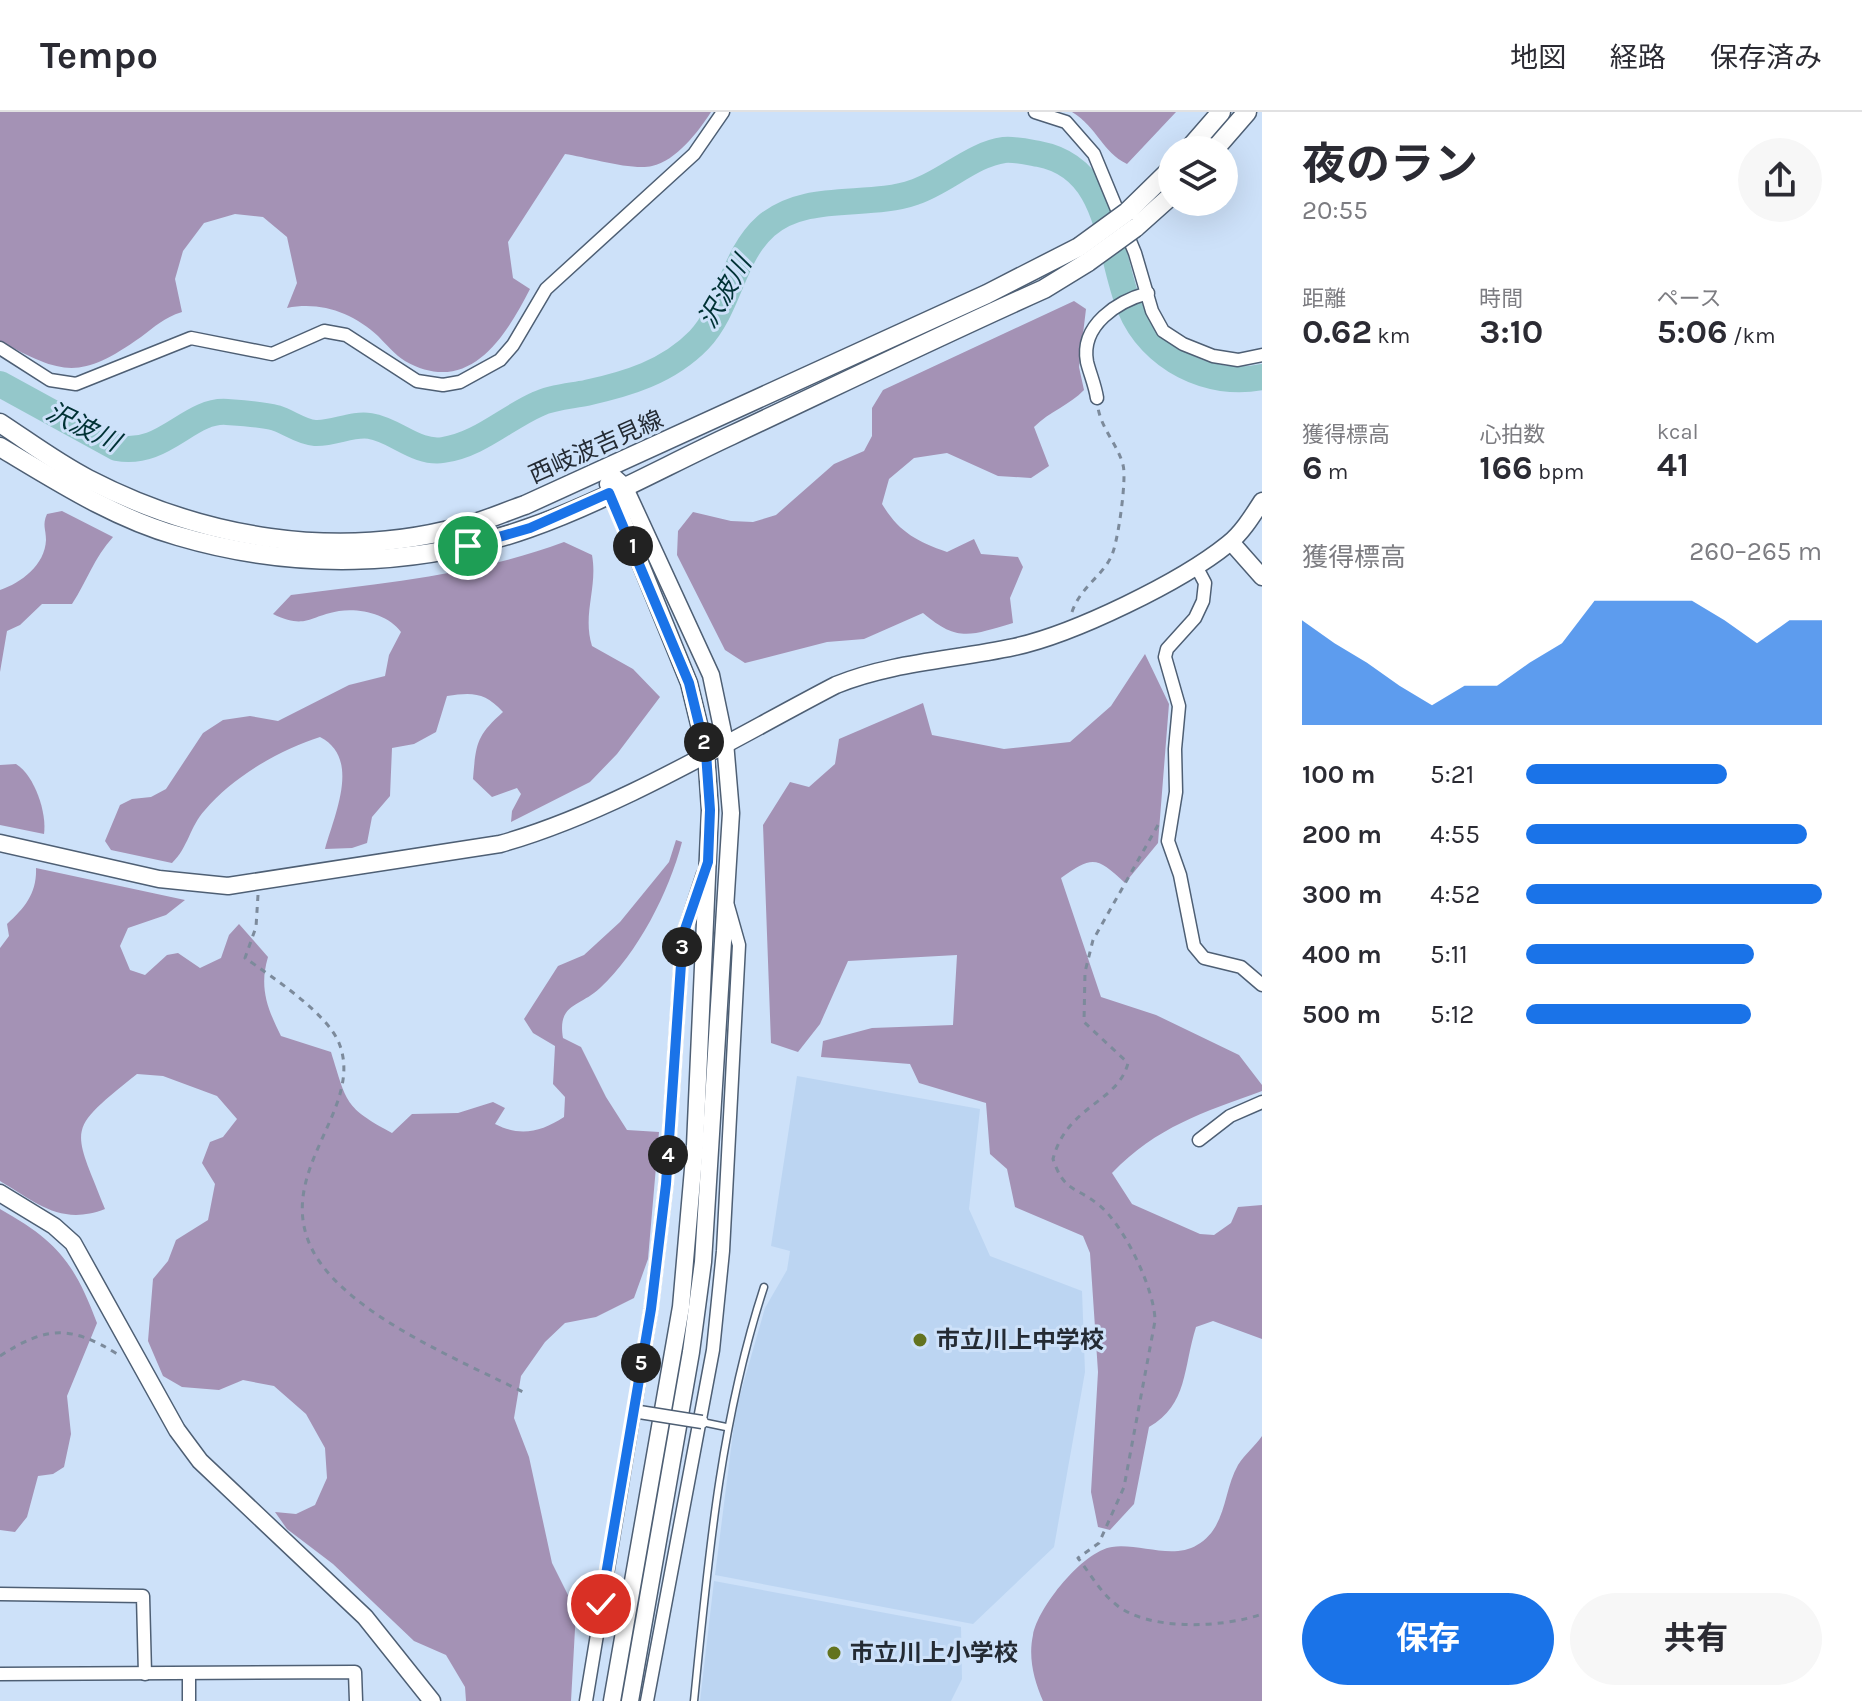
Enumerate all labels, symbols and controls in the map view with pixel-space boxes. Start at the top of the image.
text: Tempo [40,33,158,78]
text: 地図 [1510,41,1566,74]
text: 経路 [1610,41,1666,74]
text: 保存済み [1710,41,1822,74]
map controls [1158,136,1238,216]
button: layers [1158,136,1238,216]
button: share [1738,138,1822,222]
text: 夜のラン [1302,139,1478,190]
text: 20:55 [1302,195,1368,226]
water label: 沢波川 [692,248,759,334]
text: 距離 [1302,286,1346,312]
text: 時間 [1479,286,1523,312]
text: ペース [1657,286,1722,312]
text: 0.62 [1302,312,1372,352]
text: 3:10 [1479,312,1543,352]
text: 5:06 [1657,312,1728,352]
text: km [1372,323,1410,349]
text: /km [1728,323,1775,349]
water label: 沢波川 [41,396,128,459]
street label: 西岐波吉見線 [525,405,667,489]
text: kcal [1657,419,1699,445]
text: 獲得標高 [1302,422,1390,448]
text: 心拍数 [1479,422,1545,448]
text: 41 [1657,445,1689,485]
text: 6 [1302,448,1323,488]
text: 166 [1479,448,1533,488]
text: m [1323,459,1348,485]
text: bpm [1533,459,1584,485]
pin [434,512,502,580]
icon: arrive [446,524,490,568]
pin: 1 [613,526,653,566]
text: 1 [629,533,637,559]
text: 260–265 m [1689,536,1822,567]
text: 獲得標高 [1302,542,1406,573]
pin: 2 [684,722,724,762]
text: 2 [697,729,711,755]
text: 100 m [1302,759,1375,790]
text: 5:21 [1430,759,1474,790]
text: 200 m [1302,819,1382,850]
text: 4:55 [1430,819,1480,850]
text: 300 m [1302,879,1382,910]
text: 4:52 [1430,879,1480,910]
pin: 3 [662,927,702,967]
text: 3 [675,934,689,960]
text: 400 m [1302,939,1382,970]
text: 5:11 [1430,939,1468,970]
text: 500 m [1302,999,1381,1030]
text: 5:12 [1430,999,1474,1030]
pin: 4 [648,1135,688,1175]
text: 4 [661,1142,675,1168]
place label: 市立川上中学校 [936,1326,1104,1354]
marker: 市立川上中学校 [911,1331,929,1349]
pin: 5 [621,1343,661,1383]
text: 5 [635,1350,647,1376]
pin [567,1570,635,1638]
icon: check [579,1582,623,1626]
button: 保存 [1302,1593,1554,1685]
button: 共有 [1570,1593,1822,1685]
place label: 市立川上小学校 [850,1639,1018,1667]
marker: 市立川上小学校 [825,1644,843,1662]

